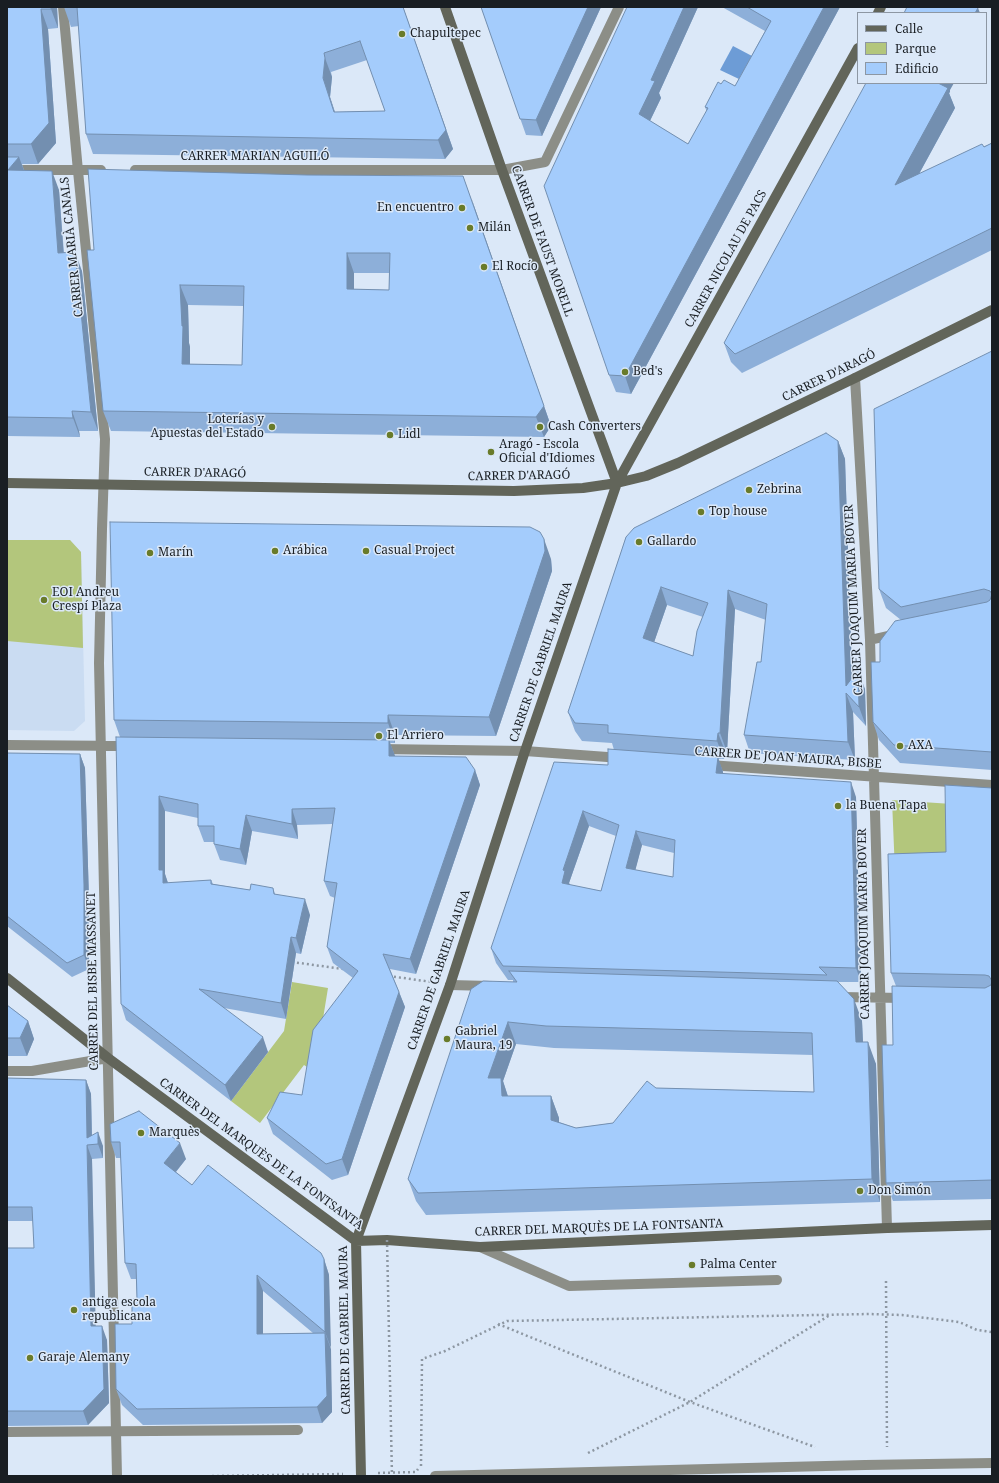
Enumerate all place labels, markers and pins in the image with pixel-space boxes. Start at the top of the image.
place label: Chapultepec [410,27,481,41]
marker: Chapultepec [397,29,407,39]
place label: En encuentro [377,201,454,215]
marker: En encuentro [457,203,467,213]
place label: Milán [478,221,511,235]
marker: Milán [465,223,475,233]
place label: El Rocío [492,260,538,274]
marker: El Rocío [479,262,489,272]
place label: Bed's [633,365,663,379]
marker: Bed's [620,367,630,377]
place label: Loterías y Apuestas del Estado [150,413,264,441]
place label: Cash Converters [548,420,641,434]
marker: Loterías y Apuestas del Estado [267,422,277,432]
marker: Cash Converters [535,422,545,432]
place label: Lidl [398,428,420,442]
marker: Lidl [385,430,395,440]
place label: Aragó - Escola Oficial d'Idiomes [499,438,595,466]
marker: Aragó - Escola Oficial d'Idiomes [486,447,496,457]
place label: Zebrina [757,483,802,497]
marker: Zebrina [744,485,754,495]
place label: Top house [709,505,767,519]
marker: Top house [696,507,706,517]
place label: Gallardo [647,535,696,549]
marker: Gallardo [634,537,644,547]
place label: Arábica [283,544,327,558]
place label: Casual Project [374,544,455,558]
place label: Marín [158,546,193,560]
marker: Arábica [270,546,280,556]
marker: Casual Project [361,546,371,556]
marker: Marín [145,548,155,558]
place label: EOI Andreu Crespí Plaza [52,586,122,614]
marker: EOI Andreu Crespí Plaza [39,595,49,605]
place label: El Arriero [387,729,444,743]
marker: El Arriero [374,731,384,741]
place label: AXA [908,739,933,753]
marker: AXA [895,741,905,751]
place label: la Buena Tapa [846,799,927,813]
marker: la Buena Tapa [833,801,843,811]
place label: Gabriel Maura, 19 [455,1025,512,1053]
marker: Gabriel Maura, 19 [442,1034,452,1044]
place label: Marquès [149,1126,199,1140]
marker: Marquès [136,1128,146,1138]
place label: Don Simón [868,1184,931,1198]
marker: Don Simón [855,1186,865,1196]
place label: Palma Center [700,1258,777,1272]
marker: Palma Center [687,1260,697,1270]
place label: antiga escola republicana [82,1296,156,1324]
marker: antiga escola republicana [69,1305,79,1315]
place label: Garaje Alemany [38,1351,130,1365]
marker: Garaje Alemany [25,1353,35,1363]

